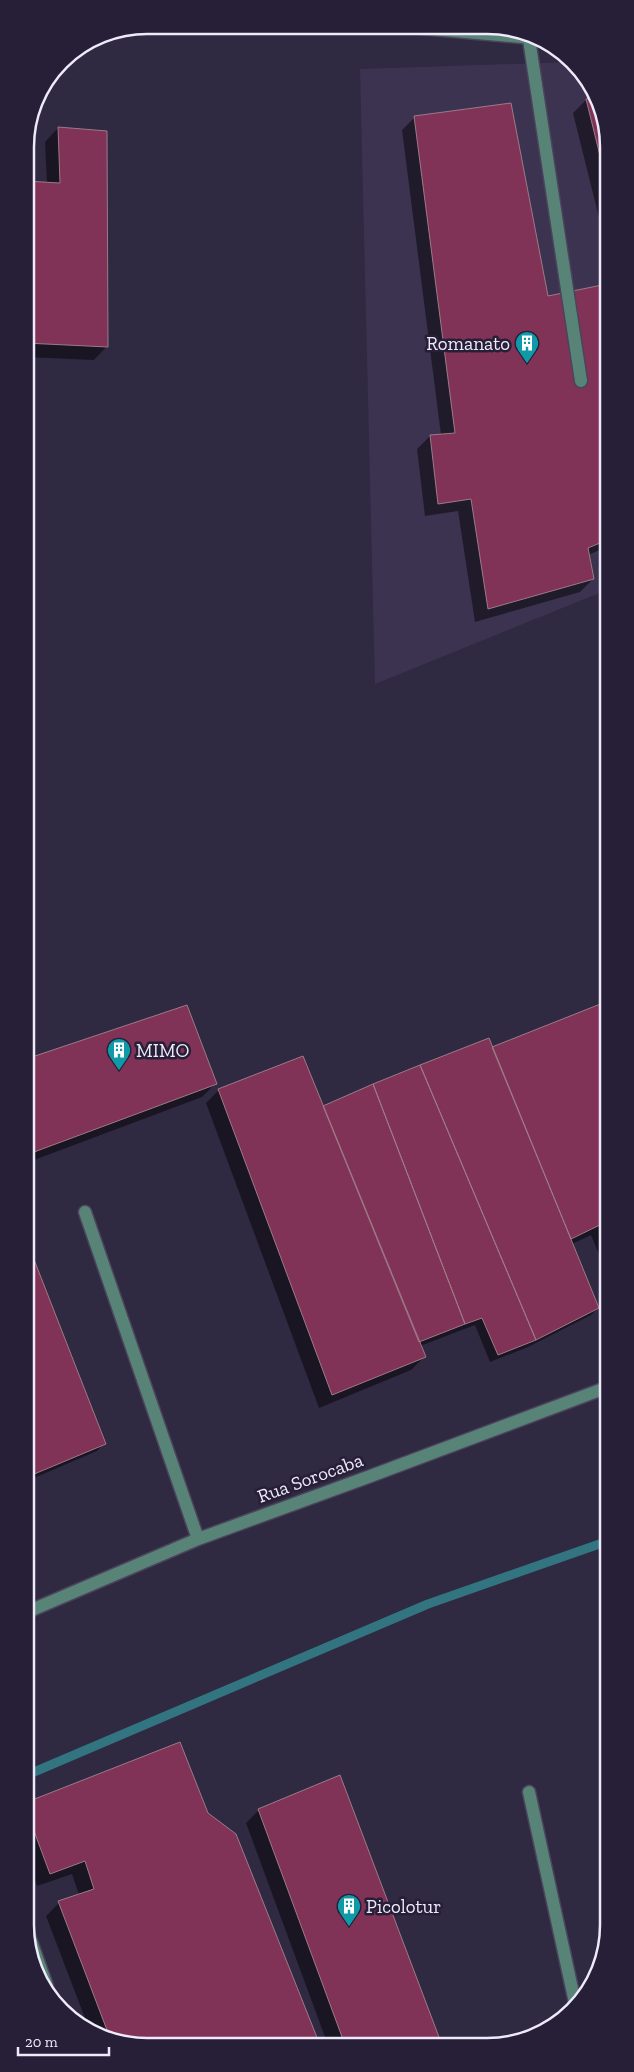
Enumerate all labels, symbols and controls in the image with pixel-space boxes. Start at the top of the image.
building icon: Romanato [514,330,540,364]
place label: Romanato [426,332,510,355]
building icon: MIMO [106,1037,132,1071]
place label: MIMO [136,1039,189,1062]
street label: Rua Sorocaba [254,1448,366,1508]
building icon: Picolotur [336,1893,362,1927]
place label: Picolotur [366,1895,441,1918]
scale bar [18,2024,109,2056]
text: 20 m [25,2033,58,2051]

